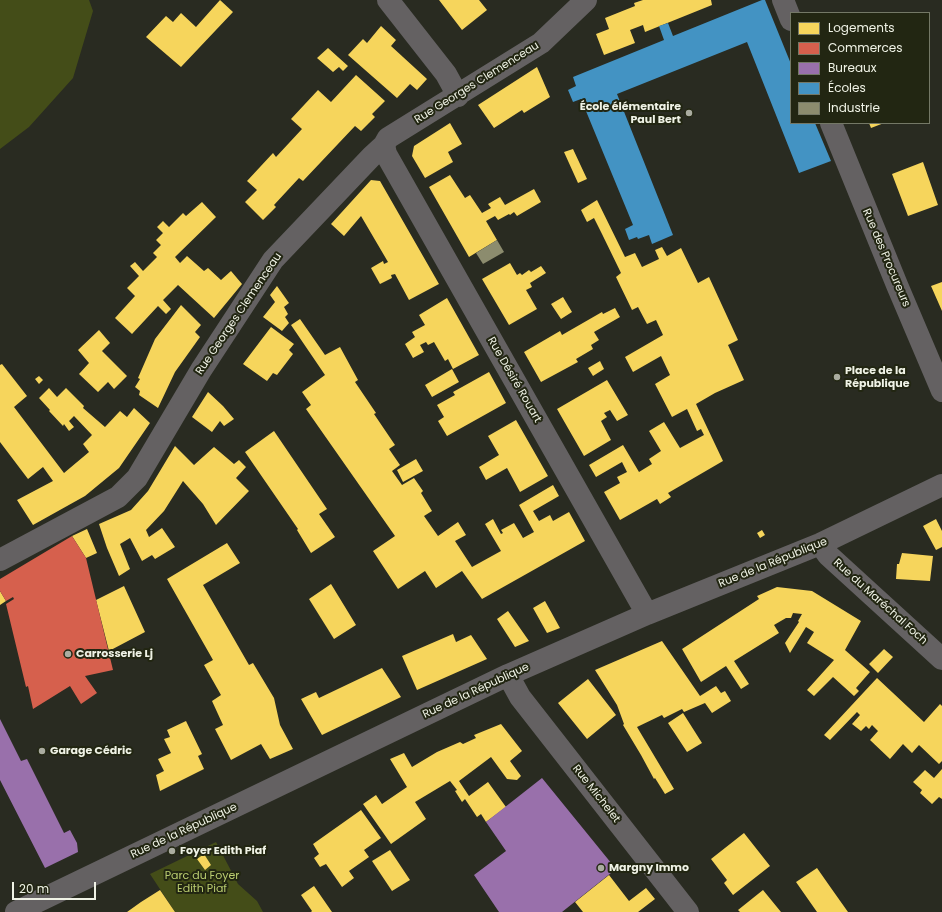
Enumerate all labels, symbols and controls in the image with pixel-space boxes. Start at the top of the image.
legend [790,12,930,124]
text: Logements [828,19,895,36]
street label: Rue Georges Clemenceau [412,39,542,127]
text: Commerces [828,39,903,56]
text: Bureaux [828,59,877,76]
text: Écoles [828,79,866,96]
text: Industrie [828,99,880,116]
place label: École élémentaire Paul Bert [580,100,681,126]
marker: École élémentaire Paul Bert [684,108,694,118]
street label: Rue des Procureurs [859,207,913,309]
street label: Rue Georges Clemenceau [193,251,285,377]
street label: Rue Désiré Rouart [484,335,544,425]
place label: Place de la République [845,364,909,390]
marker: Place de la République [832,372,842,382]
street label: Rue de la République [717,535,829,591]
street label: Rue du Maréchal Foch [830,556,930,648]
place label: Carrosserie Lj [76,647,153,661]
marker: Carrosserie Lj [63,649,73,659]
street label: Rue de la République [421,661,531,721]
place label: Garage Cédric [50,744,132,758]
marker: Garage Cédric [37,746,47,756]
street label: Rue Michelet [569,762,623,826]
street label: Rue de la République [129,801,239,861]
place label: Foyer Edith Piaf [180,844,266,858]
marker: Foyer Edith Piaf [167,846,177,856]
place label: Margny Immo [609,861,689,875]
marker: Margny Immo [596,863,606,873]
park label: Parc du Foyer Edith Piaf [165,869,239,895]
scale bar [14,874,98,900]
text: 20 m [19,880,49,897]

